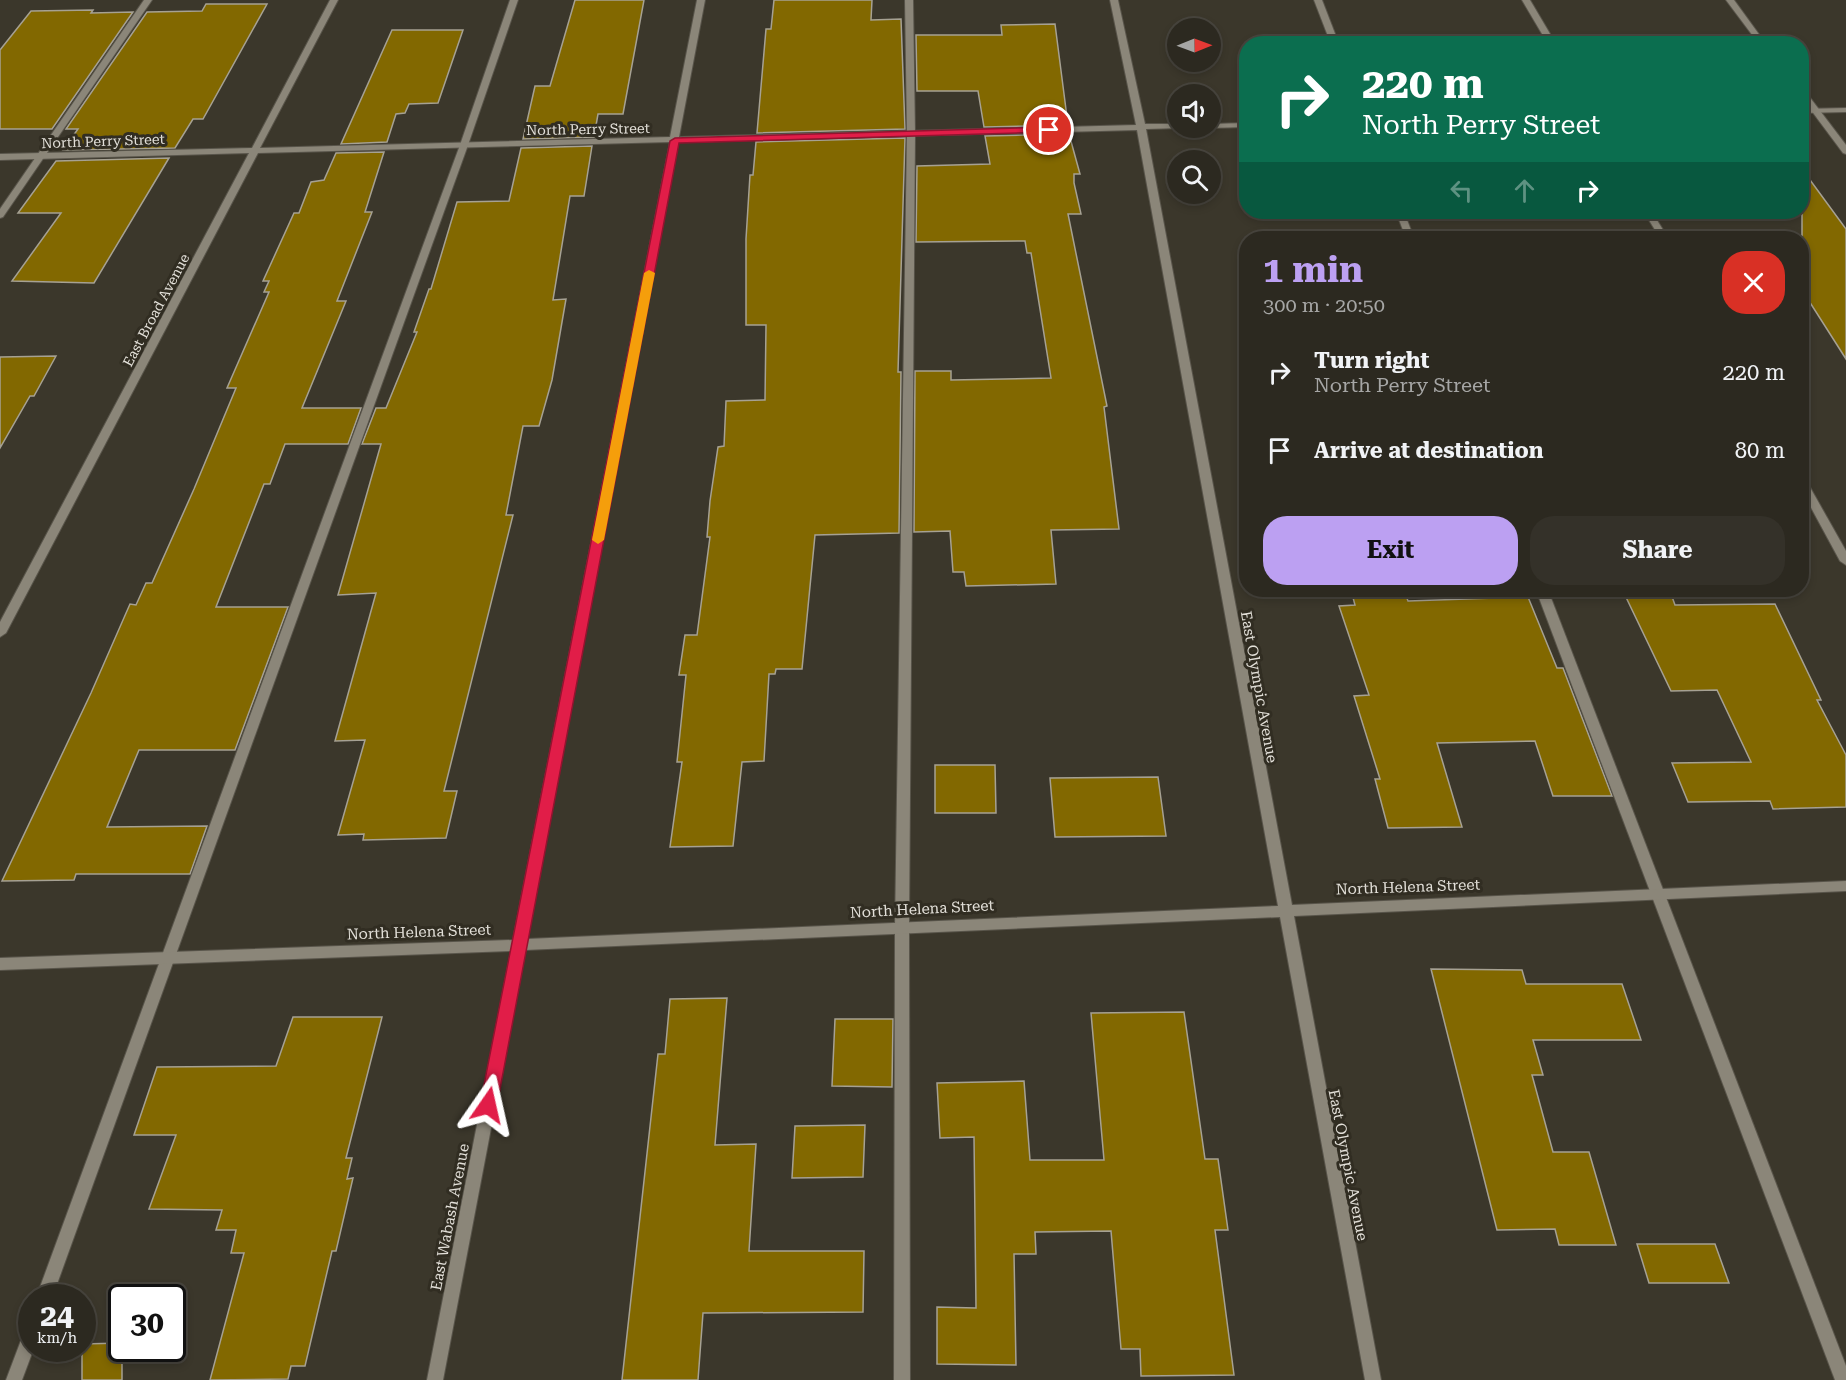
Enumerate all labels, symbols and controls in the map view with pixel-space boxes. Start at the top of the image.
north arrow [1167,18,1221,72]
map controls [1167,18,1221,204]
text: 220 m [1362,59,1484,108]
icon: right [1263,60,1341,138]
button: sound [1167,84,1221,138]
pin [1023,104,1074,155]
text: North Perry Street [1362,109,1600,141]
icon: arrive [1032,113,1065,146]
street label: North Perry Street [526,120,650,138]
street label: North Perry Street [41,131,165,151]
button: search [1167,150,1221,204]
icon: left [1445,174,1478,207]
icon: ahead [1508,174,1541,207]
icon: right [1571,174,1604,207]
text: 1 min [1263,249,1363,291]
street label: East Broad Avenue [119,251,193,369]
button: close [1722,251,1785,314]
text: 300 m · 20:50 [1263,293,1385,317]
text: Turn right [1314,348,1429,373]
icon: right [1263,356,1296,389]
text: 220 m [1722,360,1785,385]
text: North Perry Street [1314,373,1491,397]
icon: arrive [1263,434,1296,467]
text: Arrive at destination [1314,438,1543,463]
text: 80 m [1735,438,1785,463]
button: Exit [1263,516,1518,585]
button: Share [1530,516,1785,585]
street label: East Olympic Avenue [1237,610,1281,764]
street label: North Helena Street [1336,875,1481,899]
street label: North Helena Street [849,896,995,922]
street label: North Helena Street [347,920,492,944]
position arrow [456,1073,520,1137]
street label: East Olympic Avenue [1324,1088,1372,1242]
street label: East Wabash Avenue [427,1142,473,1292]
speed limit sign: 30 [108,1284,186,1362]
text: 24 [40,1298,74,1333]
text: km/h [37,1329,77,1347]

